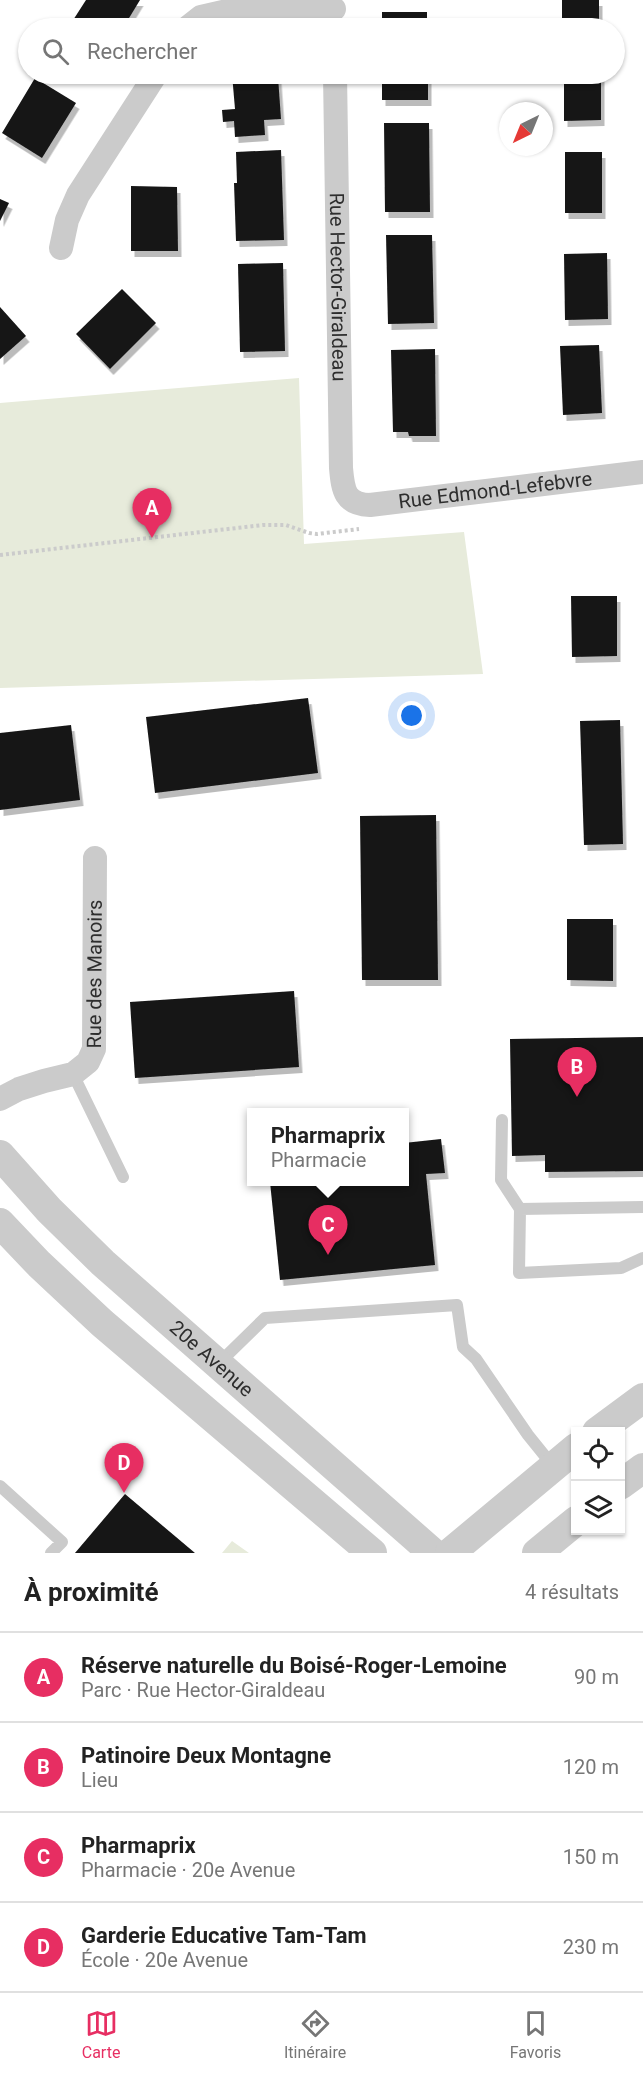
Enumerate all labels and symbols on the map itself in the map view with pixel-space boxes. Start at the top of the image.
north arrow [499,102,553,156]
street label: Rue Hector-Giraldeau [325,192,352,382]
street label: Rue Edmond-Lefebvre [397,466,593,513]
pin: A [132,488,172,538]
your location [397,701,426,730]
street label: Rue des Manoirs [82,900,107,1049]
pin: B [558,1048,596,1097]
pin: C [308,1206,348,1255]
street label: 20e Avenue [165,1315,258,1402]
pin: D [104,1444,144,1493]

